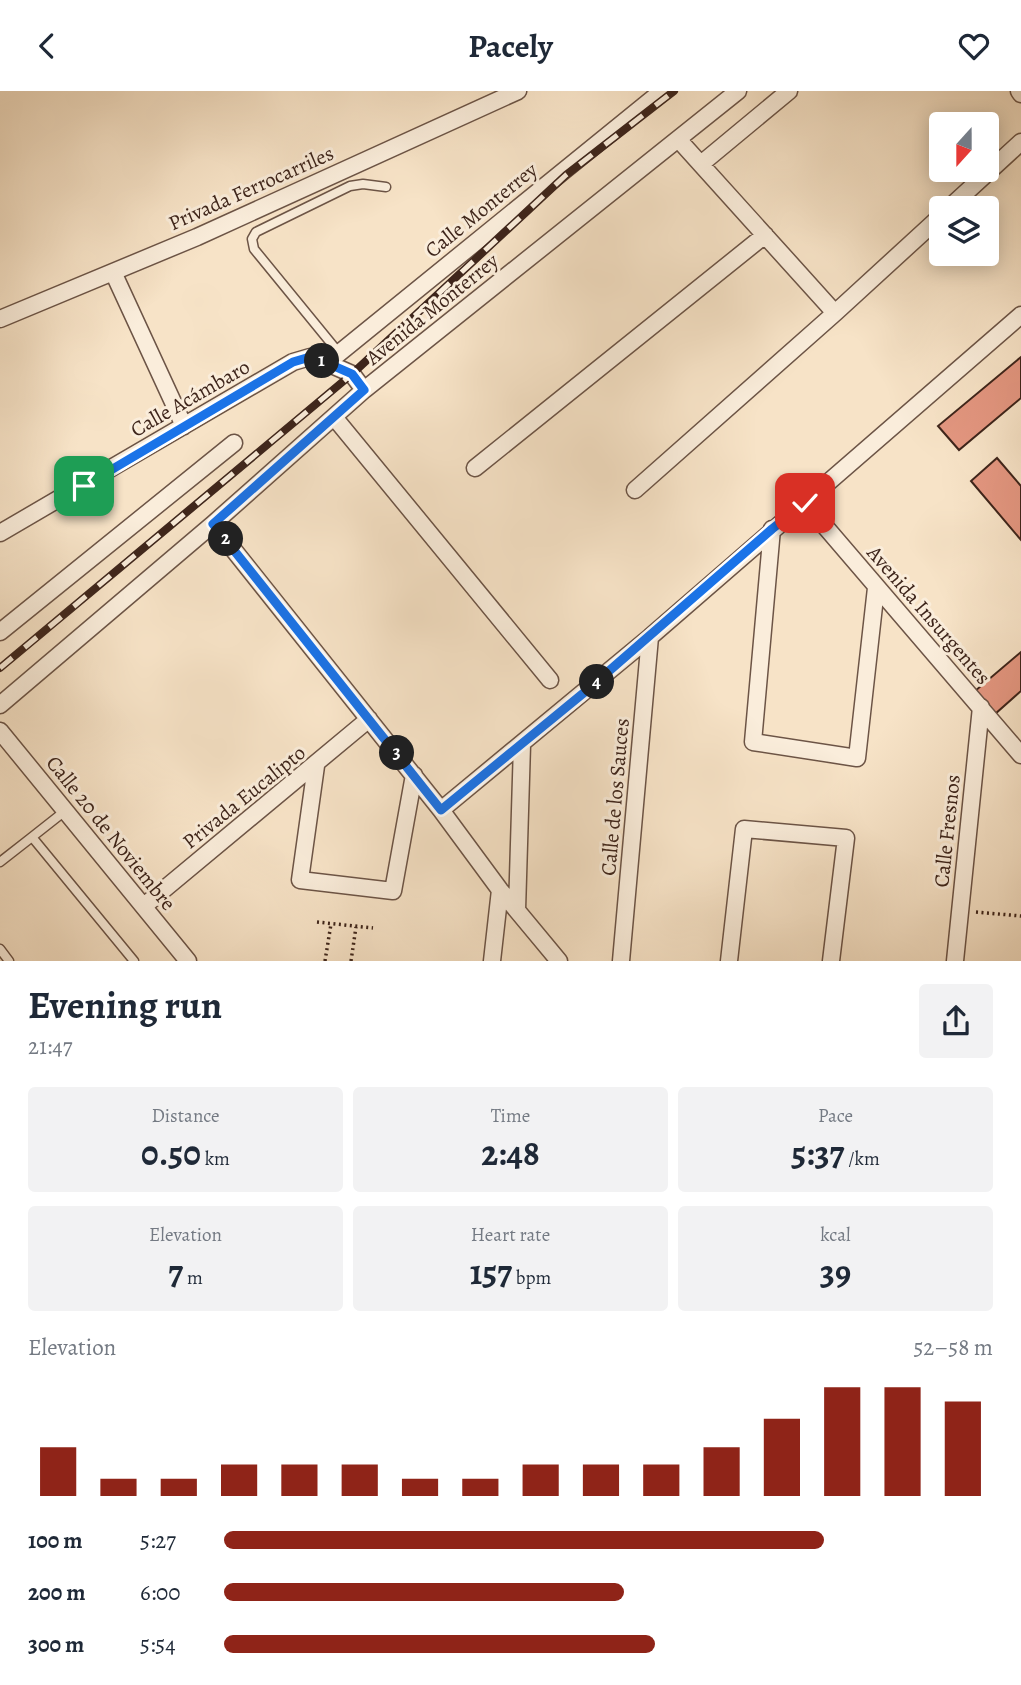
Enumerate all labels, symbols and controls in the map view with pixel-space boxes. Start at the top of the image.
text: Pacely [468,24,553,68]
icon: back [28,27,66,65]
icon: heart [955,27,993,65]
north arrow [929,112,999,182]
map controls [929,112,999,266]
street label: Privada Ferrocarriles [164,139,338,237]
street label: Calle Monterrey [419,156,544,264]
button: layers [929,196,999,266]
street label: Avenida Monterrey [359,246,505,372]
pin: 1 [304,343,340,379]
text: 1 [318,347,325,373]
street label: Calle Acámbaro [125,353,255,443]
pin [54,456,114,516]
icon: arrive [65,467,103,505]
pin [775,473,835,533]
icon: check [786,484,824,522]
pin: 2 [208,521,244,557]
text: 2 [221,525,230,551]
street label: Avenida Insurgentes [860,539,997,691]
pin: 4 [580,665,614,699]
text: 4 [592,668,601,694]
street label: Calle de los Sauces [594,717,636,877]
pin: 3 [380,735,414,771]
street label: Privada Eucalipto [177,739,311,855]
text: 3 [392,739,401,765]
street label: Calle 20 de Noviembre [40,750,182,916]
street label: Calle Fresnos [927,773,967,889]
text: Evening run [28,979,222,1031]
button: share [919,984,993,1058]
text: 21:47 [28,1031,72,1062]
text: Distance [151,1103,220,1129]
text: Time [491,1103,530,1129]
text: Pace [818,1103,853,1129]
text: 0.50 [141,1129,201,1177]
text: 2:48 [481,1129,540,1177]
text: 5:37 [791,1129,845,1177]
text: km [201,1146,230,1172]
text: /km [845,1146,880,1172]
text: Elevation [149,1222,222,1248]
text: Heart rate [471,1222,550,1248]
text: kcal [820,1222,851,1248]
text: 7 [168,1248,183,1296]
text: 157 [470,1248,512,1296]
text: 39 [820,1248,851,1296]
text: m [183,1265,203,1291]
text: bpm [512,1265,551,1291]
text: Elevation [28,1332,116,1363]
text: 52–58 m [913,1332,993,1363]
text: 100 m [28,1525,83,1556]
text: 5:27 [140,1525,176,1556]
text: 200 m [28,1577,86,1608]
text: 6:00 [140,1577,181,1608]
text: 300 m [28,1629,84,1660]
text: 5:54 [140,1629,176,1660]

